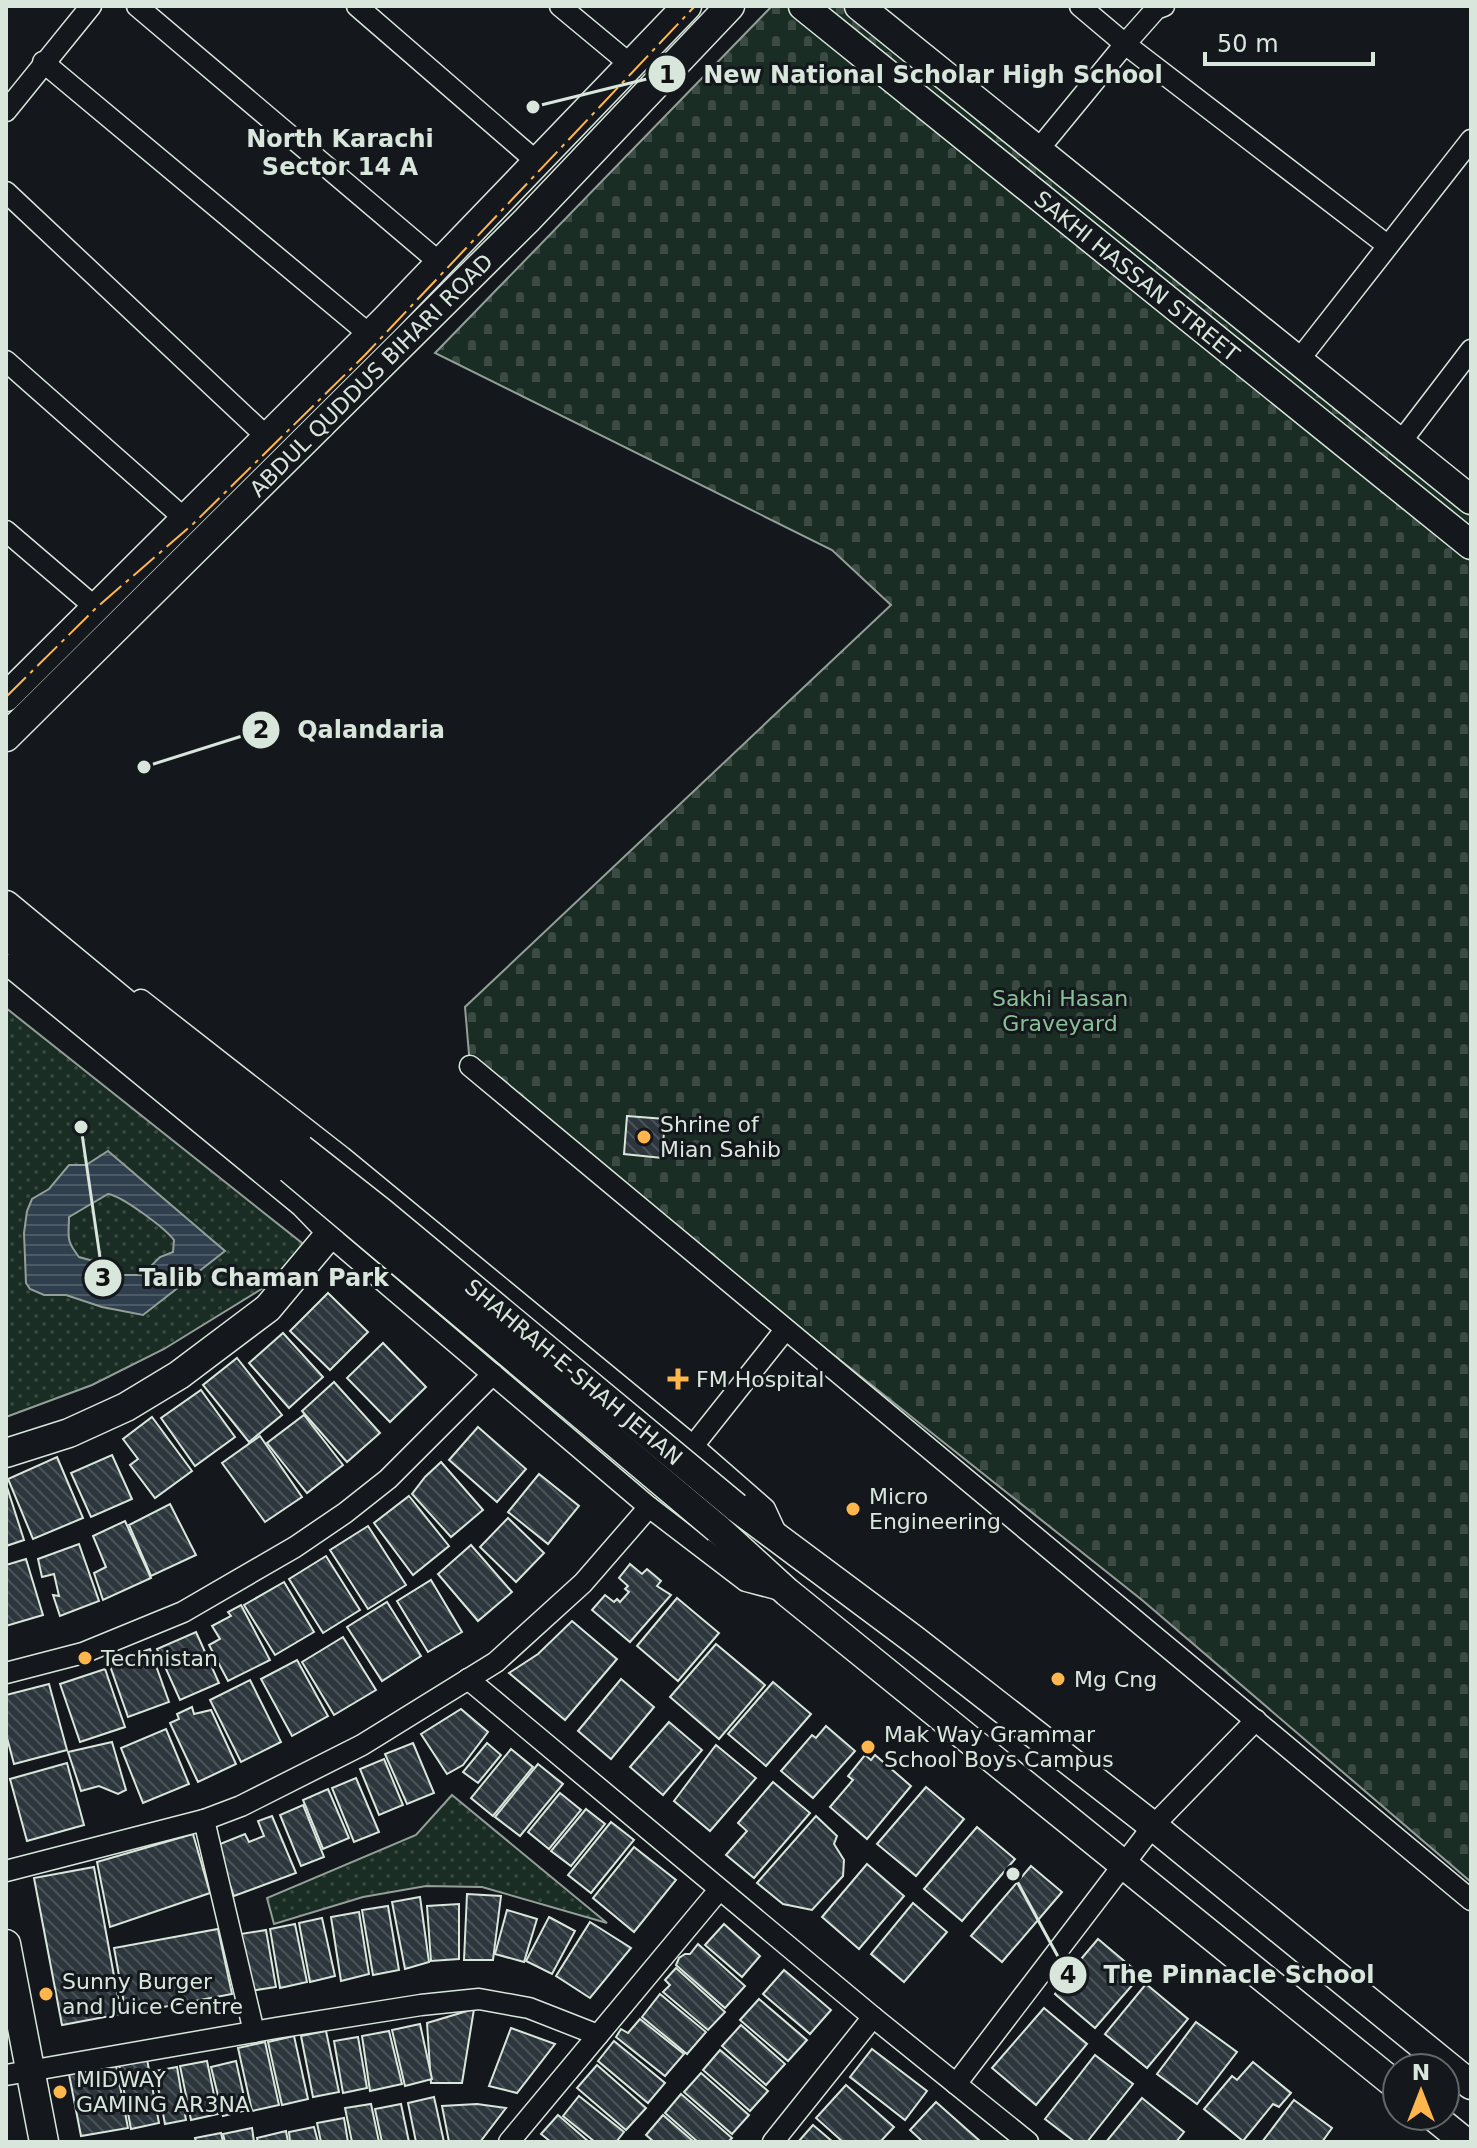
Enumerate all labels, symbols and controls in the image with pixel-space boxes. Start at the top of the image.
scale bar [1205,16,1373,66]
text: 50 m [1217,30,1279,58]
callout: New National Scholar High School [647,50,1179,98]
text: 1 [659,61,675,89]
text: New National Scholar High School [703,61,1163,89]
district label: North Karachi Sector 14 A [246,125,434,181]
street label: SAKHI HASSAN STREET [1029,186,1245,367]
street label: ABDUL QUDDUS BIHARI ROAD [245,249,498,502]
callout: Qalandaria [241,706,461,754]
text: 2 [253,716,269,744]
text: Qalandaria [297,716,445,744]
park label: Sakhi Hasan Graveyard [992,986,1128,1036]
place label: Shrine of Mian Sahib [660,1112,781,1162]
marker: Shrine of Mian Sahib [635,1128,653,1146]
callout: Talib Chaman Park [83,1254,405,1302]
text: 3 [95,1264,111,1292]
text: Talib Chaman Park [139,1264,390,1292]
street label: SHAHRAH-E-SHAH JEHAN [460,1274,687,1470]
place label: FM Hospital [696,1367,824,1392]
marker: FM Hospital [667,1368,689,1390]
place label: Micro Engineering [869,1484,1001,1534]
marker: Micro Engineering [844,1500,862,1518]
place label: Technistan [100,1646,218,1671]
marker: Technistan [76,1649,94,1667]
place label: Mg Cng [1074,1667,1157,1692]
marker: Mg Cng [1049,1670,1067,1688]
place label: Mak Way Grammar School Boys Campus [884,1722,1114,1772]
marker: Mak Way Grammar School Boys Campus [859,1738,877,1756]
callout: The Pinnacle School [1048,1951,1391,1999]
text: 4 [1060,1961,1076,1989]
text: The Pinnacle School [1103,1961,1375,1989]
place label: Sunny Burger and Juice Centre [62,1969,243,2019]
marker: Sunny Burger and Juice Centre [37,1985,55,2003]
north arrow [1381,2052,1461,2132]
text: N [1412,2060,1430,2085]
place label: MIDWAY GAMING AR3NA [76,2067,250,2117]
marker: MIDWAY GAMING AR3NA [51,2083,69,2101]

